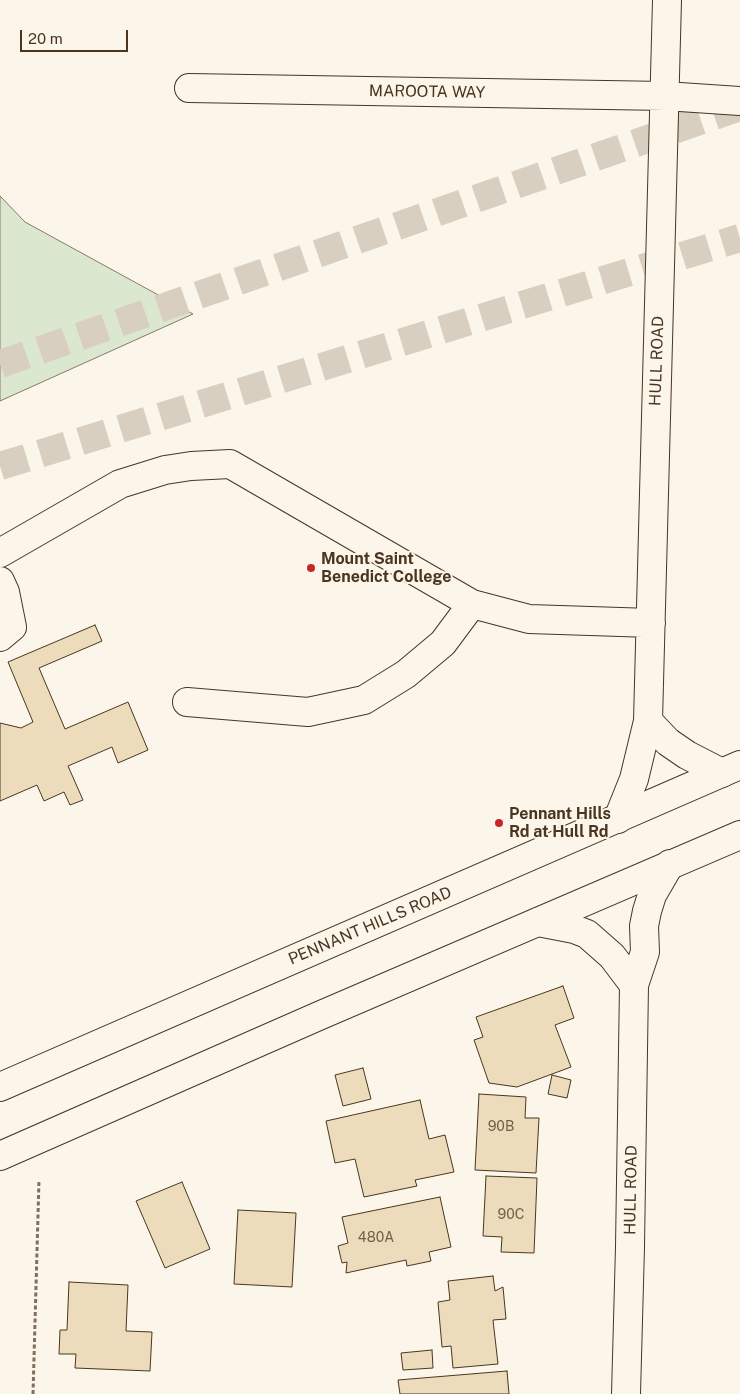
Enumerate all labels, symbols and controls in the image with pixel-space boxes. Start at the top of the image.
scale bar [22,20,130,52]
text: 20 m [28,30,63,47]
street label: MAROOTA WAY [369,81,485,103]
street label: HULL ROAD [646,316,668,406]
place label: Mount Saint Benedict College [321,549,452,587]
marker: Mount Saint Benedict College [305,562,317,574]
place label: Pennant Hills Rd at Hull Rd [509,804,611,842]
marker: Pennant Hills Rd at Hull Rd [493,817,505,829]
street label: PENNANT HILLS ROAD [285,883,455,969]
house number: 90B [488,1119,514,1135]
street label: HULL ROAD [621,1145,641,1235]
house number: 90C [498,1207,524,1223]
house number: 480A [358,1230,394,1246]

